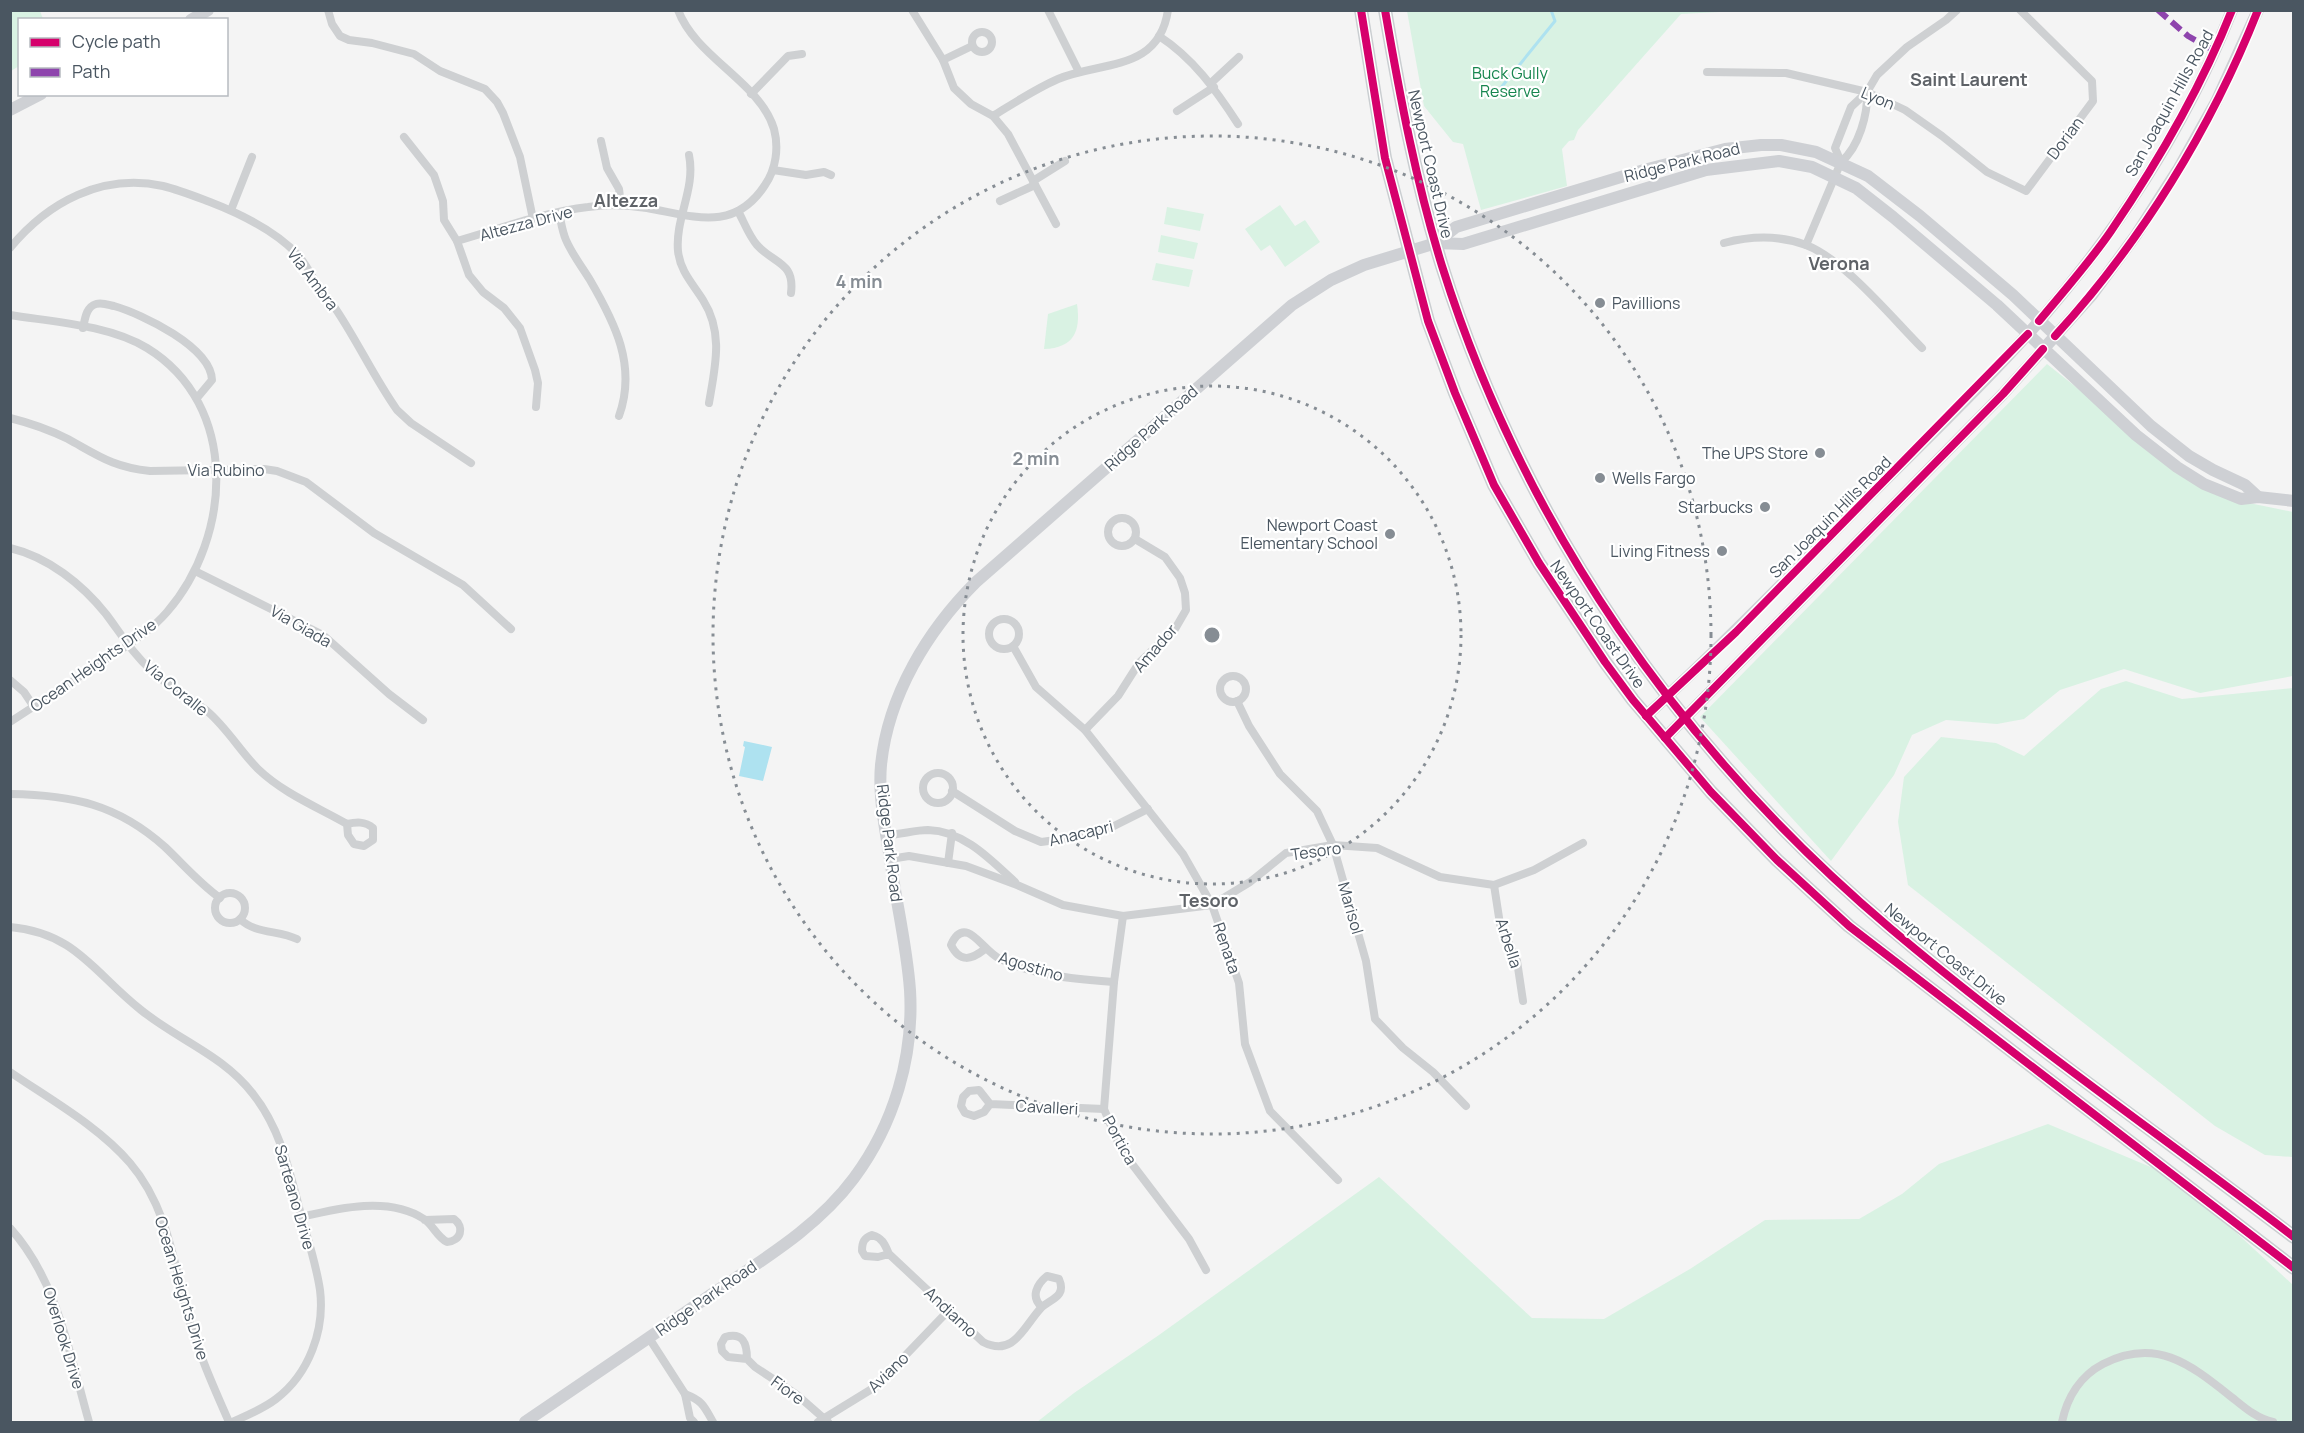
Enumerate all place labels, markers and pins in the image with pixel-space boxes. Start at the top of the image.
place label: Pavillions [1612,292,1680,314]
marker: Pavillions [1593,296,1607,310]
place label: The UPS Store [1702,442,1808,464]
marker: The UPS Store [1813,446,1827,460]
place label: Wells Fargo [1612,467,1695,489]
marker: Wells Fargo [1593,471,1607,485]
place label: Starbucks [1678,496,1753,518]
marker: Starbucks [1758,500,1772,514]
place label: Newport Coast Elementary School [1240,514,1378,554]
marker: Newport Coast Elementary School [1383,527,1397,541]
place label: Living Fitness [1610,540,1710,562]
marker: Living Fitness [1715,544,1729,558]
centre of rings [1202,625,1222,645]

